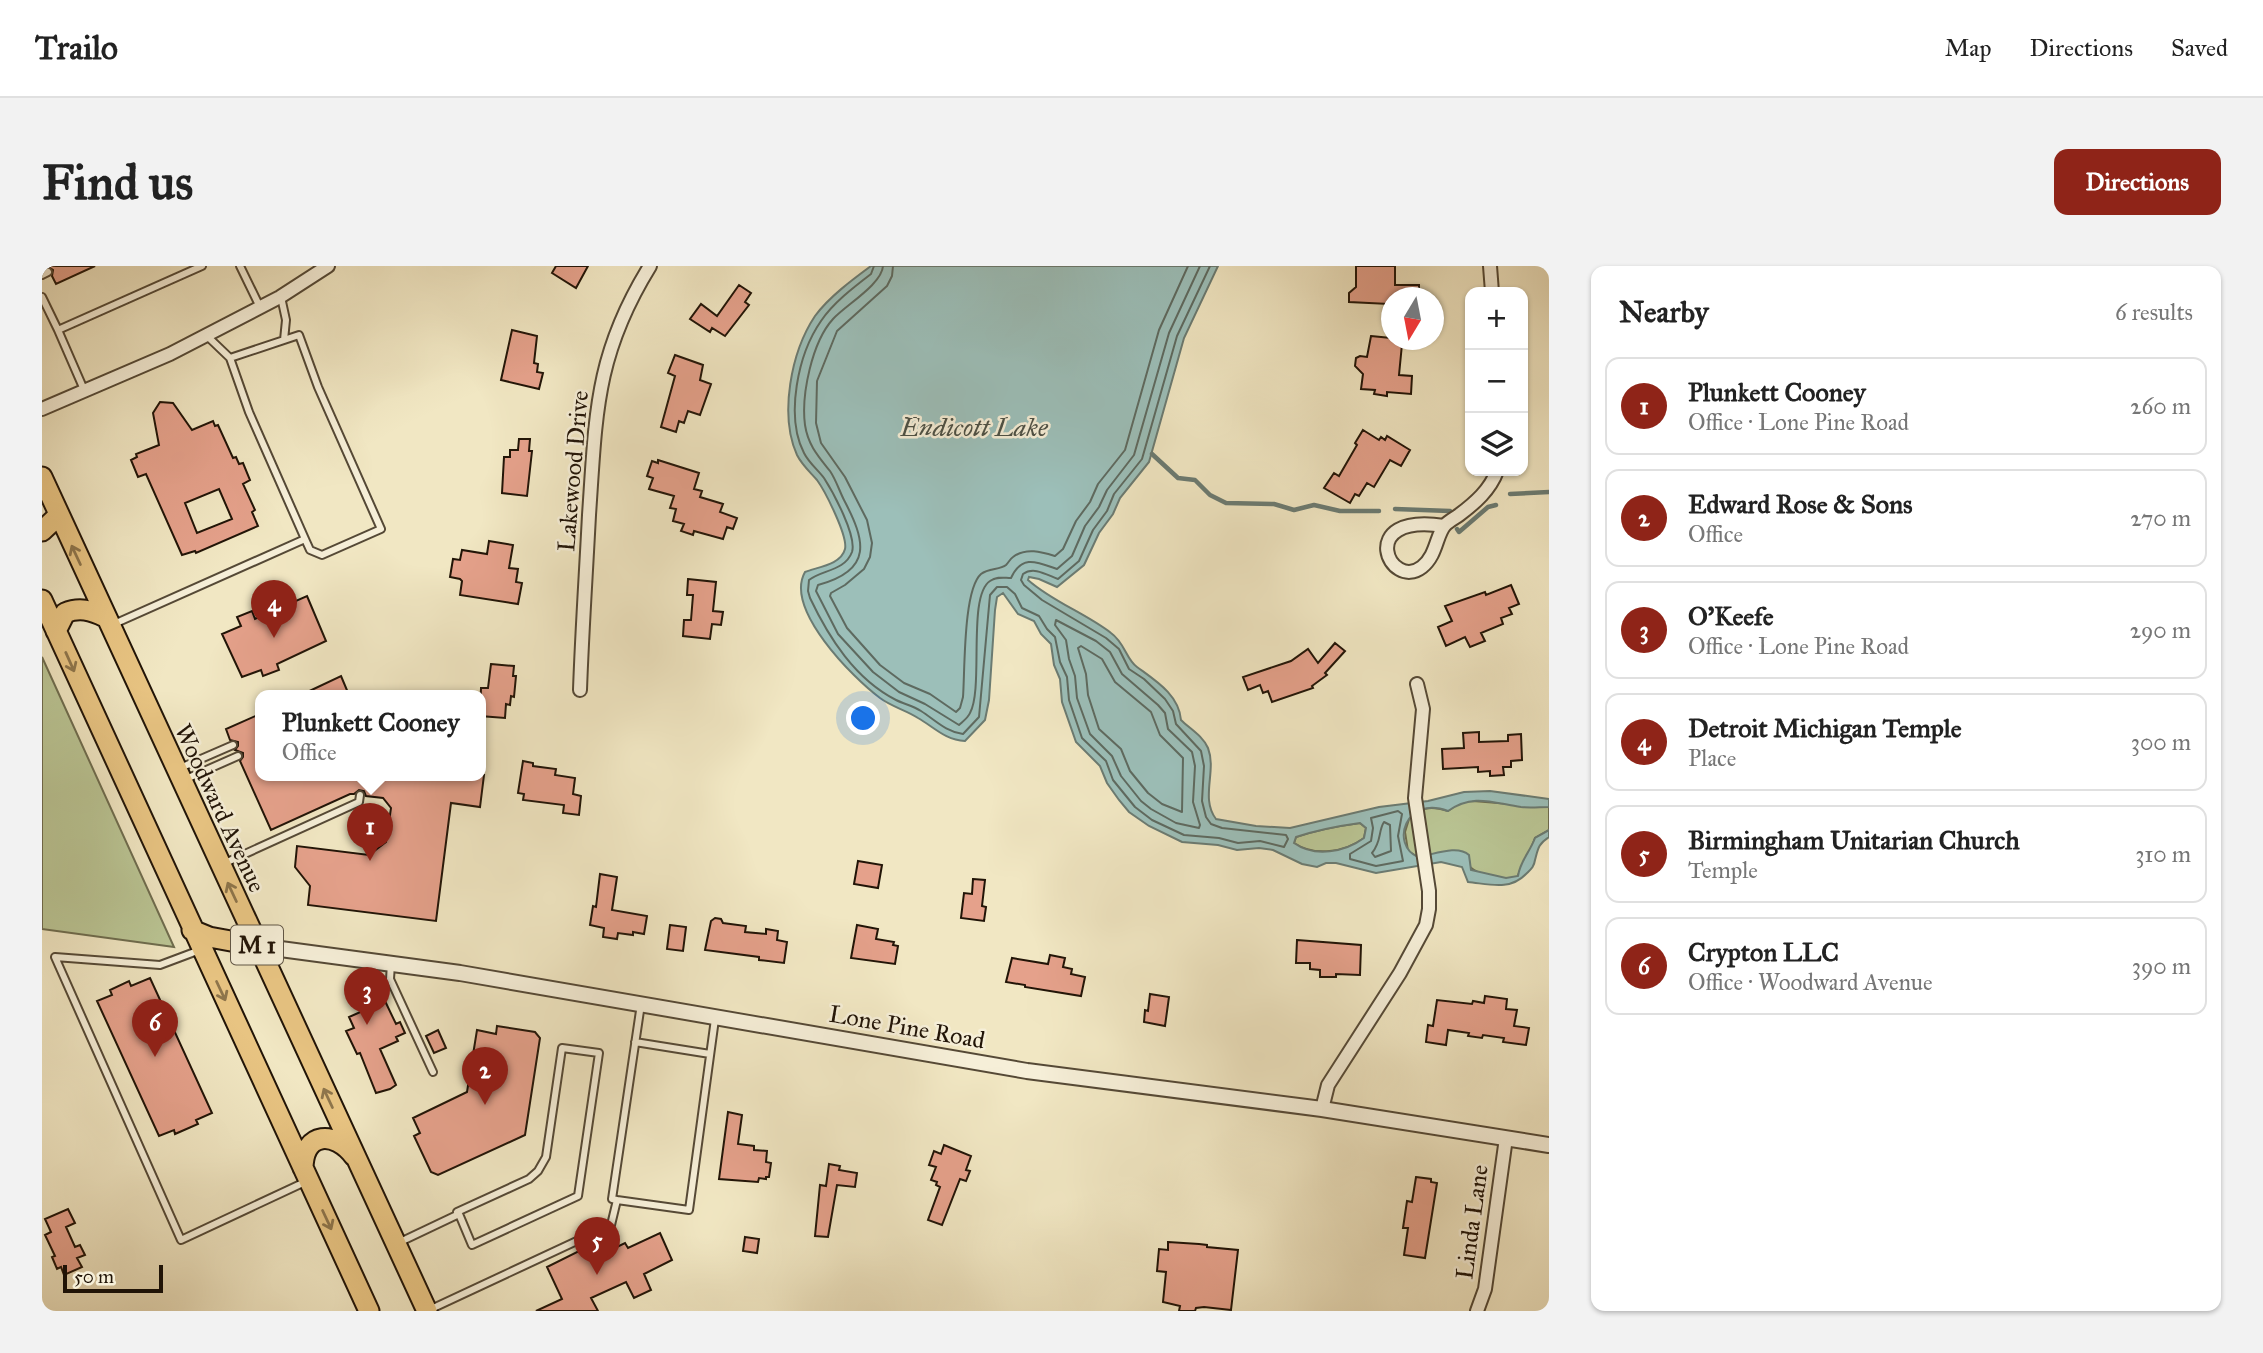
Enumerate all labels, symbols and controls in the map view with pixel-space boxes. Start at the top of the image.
text: Trailo [35,28,118,68]
text: Map [1945,33,1992,63]
text: Directions [2030,33,2133,63]
text: Saved [2171,33,2228,63]
button: Directions [2054,149,2221,215]
text: Find us [42,153,193,212]
north arrow [1381,287,1444,350]
map controls [1465,287,1528,476]
button: + [1465,287,1528,350]
text: Nearby [1619,294,1709,330]
text: 6 results [2115,298,2193,326]
button: − [1465,350,1528,413]
text: Plunkett Cooney [1688,376,1866,408]
street label: Lakewood Drive [551,389,595,553]
text: 1 [1639,392,1649,420]
text: 260 m [2130,392,2191,420]
text: Office · Lone Pine Road [1688,408,1909,436]
water label: Endicott Lake [899,411,1049,443]
button: layers [1465,413,1528,476]
text: Edward Rose & Sons [1688,488,1913,520]
text: 2 [1638,504,1650,532]
text: 270 m [2130,504,2191,532]
text: Office [1688,520,1743,548]
one-way arrow [69,544,82,566]
pin: 4 [251,580,297,638]
text: O'Keefe [1688,600,1773,632]
text: 3 [1639,616,1649,644]
text: 290 m [2130,616,2191,644]
text: Office · Lone Pine Road [1688,632,1909,660]
one-way arrow [64,651,77,672]
popup [255,690,486,781]
your location [846,701,880,735]
text: Plunkett Cooney [282,706,459,738]
text: Detroit Michigan Temple [1688,712,1961,744]
street label: Woodward Avenue [168,719,272,897]
text: 4 [1638,728,1650,756]
text: 300 m [2131,728,2191,756]
text: Office [282,738,337,766]
text: Place [1688,744,1736,772]
pin: 1 [347,803,393,861]
text: Birmingham Unitarian Church [1688,824,2020,856]
text: 5 [1639,840,1649,868]
text: 310 m [2135,840,2191,868]
text: Temple [1688,856,1758,884]
one-way arrow [225,881,238,903]
road number: M 1 [231,926,283,964]
text: Crypton LLC [1688,936,1839,968]
text: 6 [1638,952,1650,980]
text: 390 m [2132,952,2191,980]
pin: 3 [344,967,390,1025]
text: Office · Woodward Avenue [1688,968,1933,996]
one-way arrow [215,980,228,1002]
pin: 6 [132,999,178,1057]
street label: Lone Pine Road [827,999,987,1055]
pin: 2 [462,1047,508,1105]
one-way arrow [321,1088,334,1109]
street label: Linda Lane [1449,1163,1495,1281]
one-way arrow [321,1209,334,1230]
pin: 5 [574,1217,620,1275]
scale bar [63,1262,163,1294]
text: 50 m [74,1265,114,1288]

